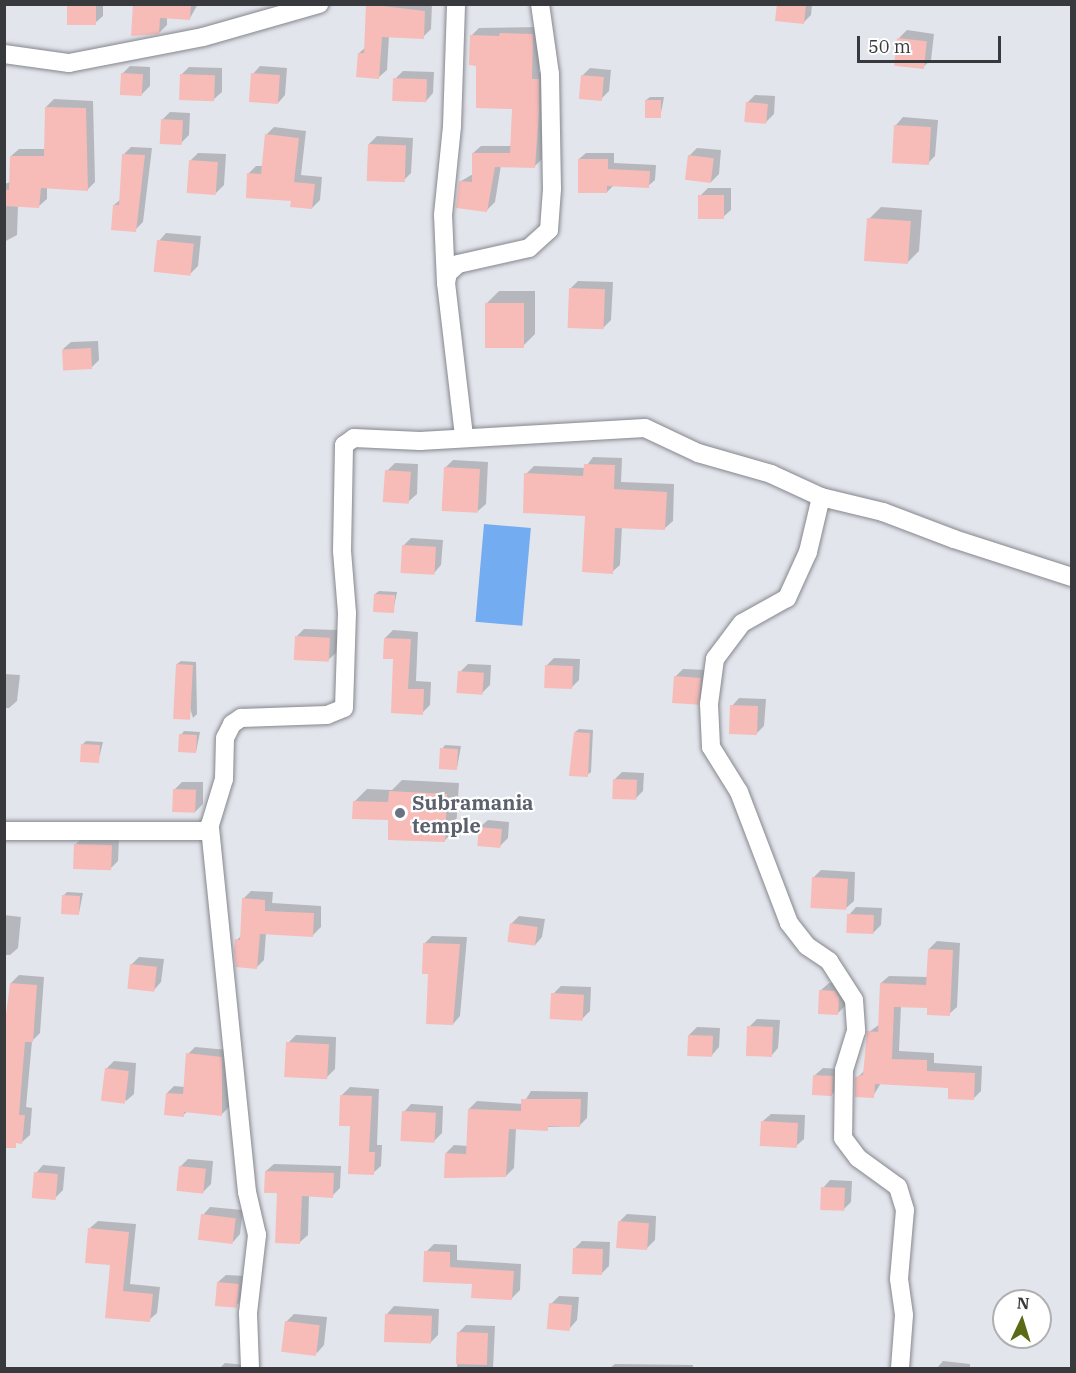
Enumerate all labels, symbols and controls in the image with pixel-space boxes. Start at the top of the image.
scale bar [860,24,1004,62]
text: 50 m [868,35,911,58]
place label: Subramania temple [412,790,534,837]
marker: Subramania temple [393,806,407,820]
north arrow [992,1289,1052,1349]
text: N [1016,1293,1030,1313]

